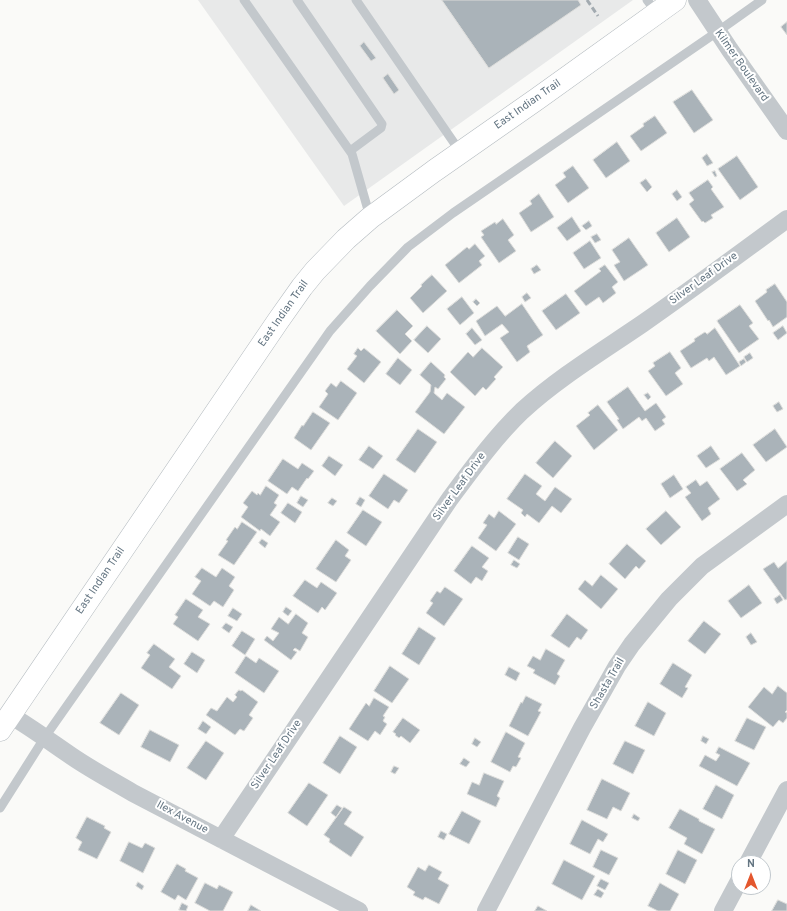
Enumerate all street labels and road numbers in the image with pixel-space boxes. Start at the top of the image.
street label: Kilmer Boulevard [711,27,771,105]
street label: East Indian Trail [492,77,564,133]
street label: Silver Leaf Drive [667,250,741,308]
street label: East Indian Trail [256,278,312,350]
street label: Silver Leaf Drive [431,450,489,524]
street label: East Indian Trail [74,545,128,617]
street label: Shasta Trail [588,656,628,712]
street label: Silver Leaf Drive [249,718,305,792]
street label: Ilex Avenue [154,799,210,837]

